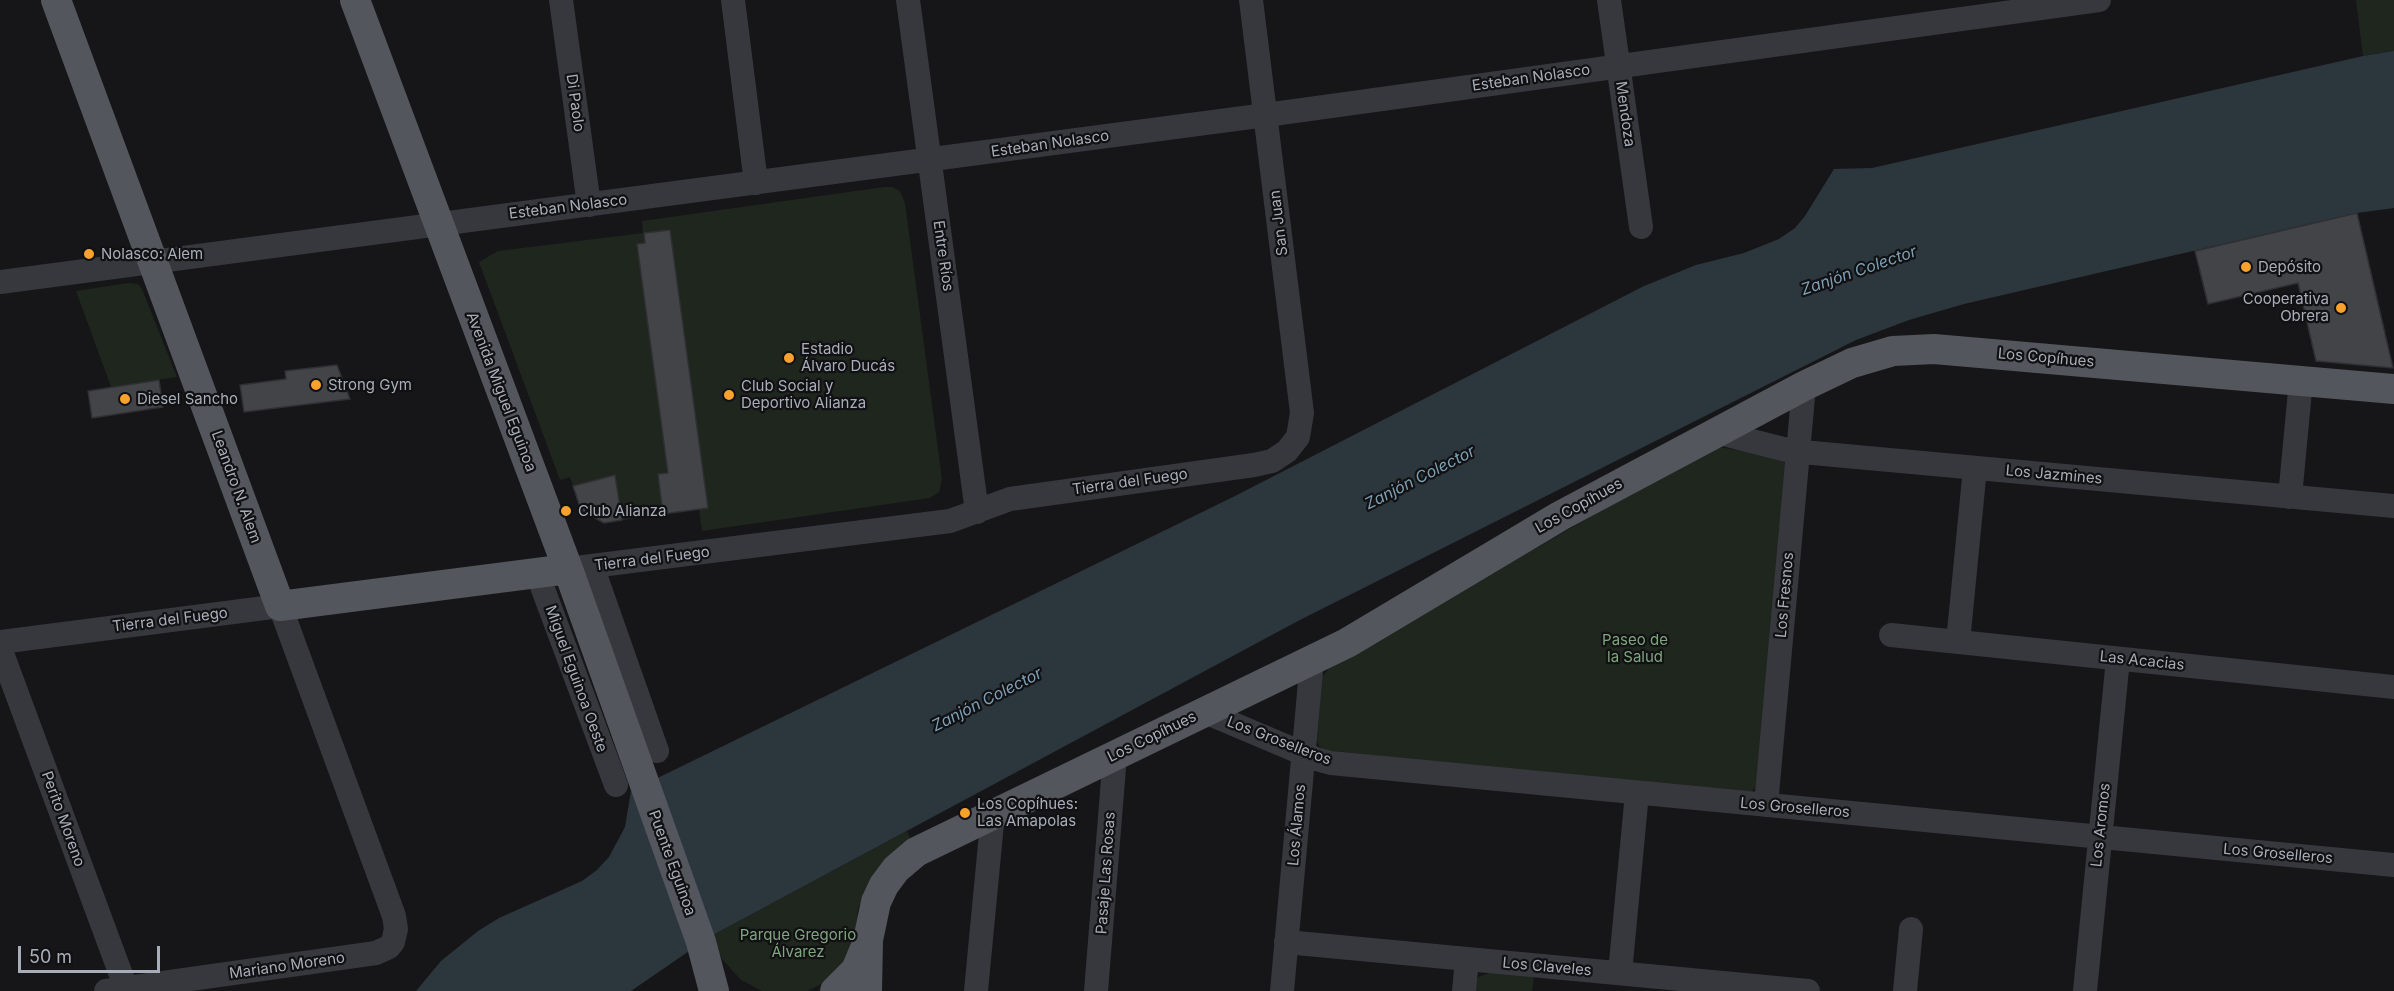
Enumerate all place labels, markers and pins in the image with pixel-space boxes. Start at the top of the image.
place label: Nolasco: Alem [101,245,203,263]
marker: Nolasco: Alem [82,247,96,261]
place label: Depósito [2258,258,2321,276]
marker: Depósito [2239,260,2253,274]
place label: Cooperativa Obrera [2243,290,2329,325]
marker: Cooperativa Obrera [2334,301,2348,315]
place label: Estadio Álvaro Ducás [801,340,895,375]
marker: Estadio Álvaro Ducás [782,351,796,365]
place label: Strong Gym [328,376,412,394]
place label: Club Social y Deportivo Alianza [741,377,866,412]
marker: Strong Gym [309,378,323,392]
marker: Club Social y Deportivo Alianza [722,388,736,402]
place label: Diesel Sancho [137,390,238,408]
marker: Diesel Sancho [118,392,132,406]
place label: Club Alianza [578,502,666,520]
marker: Club Alianza [559,504,573,518]
place label: Los Copíhues: Las Amapolas [977,795,1078,830]
marker: Los Copíhues: Las Amapolas [958,806,972,820]

